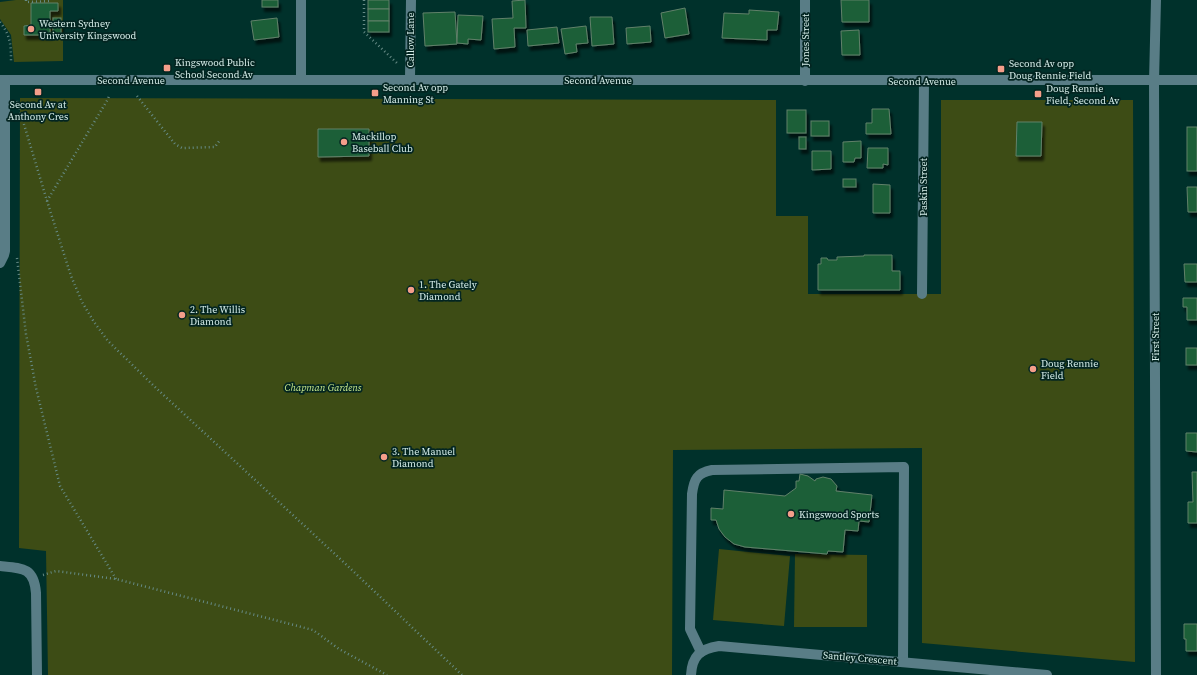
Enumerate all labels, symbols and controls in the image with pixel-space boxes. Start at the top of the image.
street label: Callow Lane [404,13,417,67]
street label: Jones Street [799,13,812,67]
place label: Western Sydney University Kingswood [39,17,137,42]
marker: Western Sydney University Kingswood [26,24,36,34]
place label: Kingswood Public School Second Av [175,56,255,81]
place label: Second Av opp Doug Rennie Field [1009,57,1091,82]
marker: Kingswood Public School Second Av [162,63,172,73]
marker: Second Av opp Doug Rennie Field [996,64,1006,74]
street label: Second Avenue [97,74,165,87]
street label: Second Avenue [564,74,632,87]
street label: Second Avenue [888,75,956,88]
place label: Second Av opp Manning St [383,81,448,106]
place label: Doug Rennie Field, Second Av [1046,82,1119,107]
marker: Second Av at Anthony Cres [33,87,43,97]
marker: Second Av opp Manning St [370,88,380,98]
marker: Doug Rennie Field, Second Av [1033,89,1043,99]
place label: Second Av at Anthony Cres [8,98,68,123]
place label: Mackillop Baseball Club [352,130,413,155]
marker: Mackillop Baseball Club [339,137,349,147]
street label: Paskin Street [917,157,930,216]
place label: 1. The Gately Diamond [419,278,478,303]
marker: 1. The Gately Diamond [406,285,416,295]
place label: 2. The Willis Diamond [190,303,245,328]
marker: 2. The Willis Diamond [177,310,187,320]
street label: First Street [1149,312,1162,361]
place label: Doug Rennie Field [1041,357,1098,382]
marker: Doug Rennie Field [1028,364,1038,374]
park label: Chapman Gardens [285,381,362,394]
place label: 3. The Manuel Diamond [392,445,455,470]
marker: 3. The Manuel Diamond [379,452,389,462]
place label: Kingswood Sports [799,508,879,521]
marker: Kingswood Sports [786,509,796,519]
street label: Santley Crescent [823,648,898,668]

